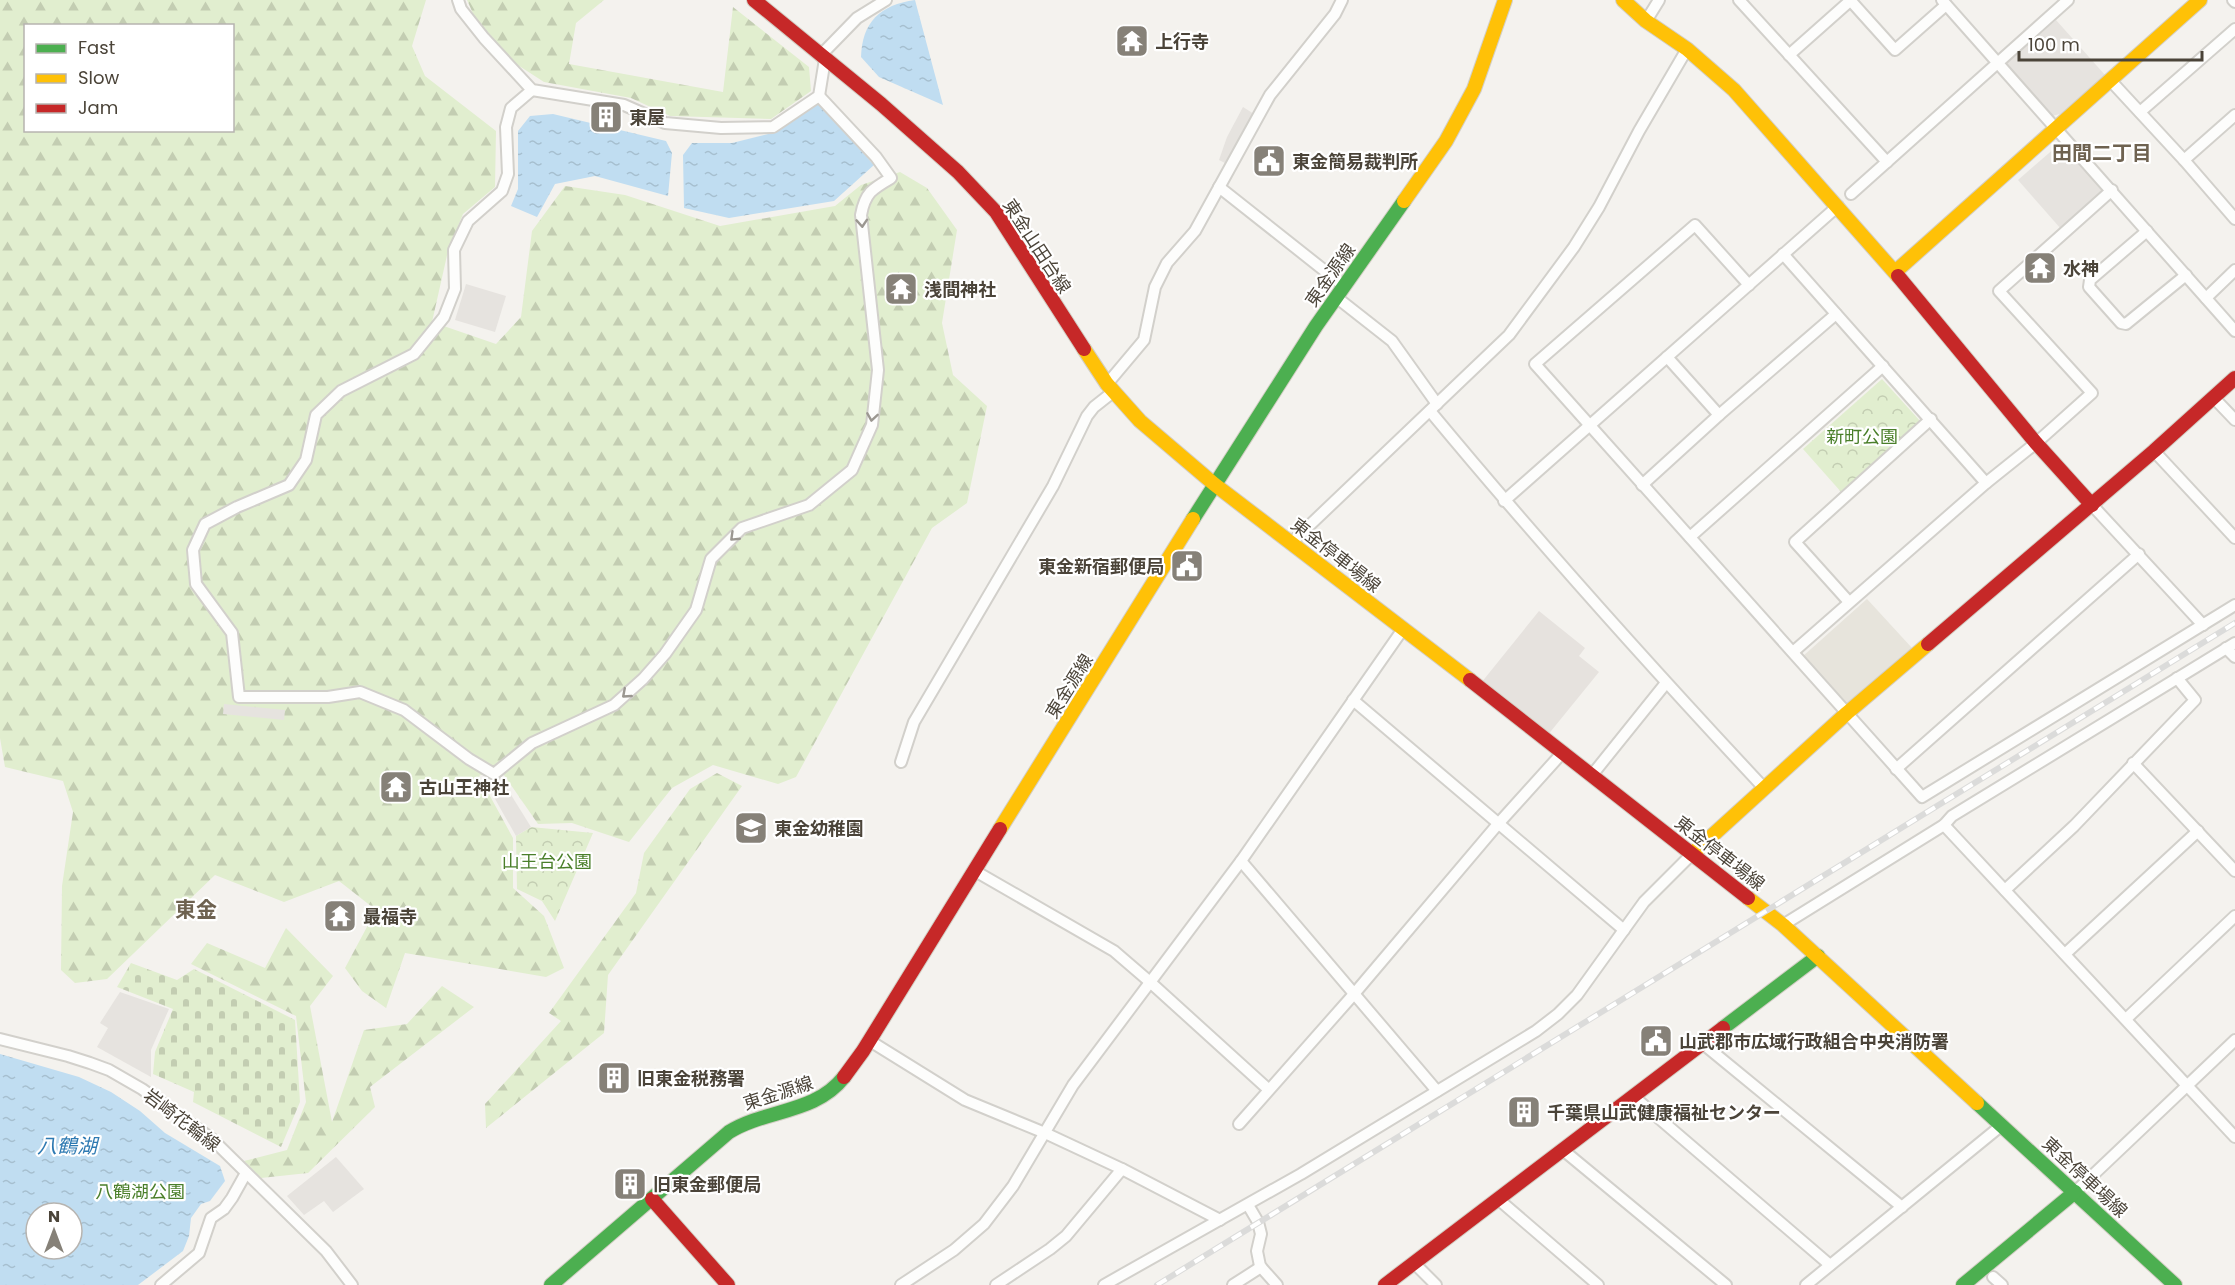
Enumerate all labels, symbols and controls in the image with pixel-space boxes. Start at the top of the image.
temple icon: 上行寺 [1114,23,1150,59]
legend [24,24,234,132]
scale bar [2019,24,2202,62]
place label: 上行寺 [1155,29,1209,54]
text: 100 m [2028,32,2080,57]
text: Fast [78,35,115,60]
text: Slow [78,65,120,90]
text: Jam [78,95,118,120]
building icon: 東屋 [588,99,624,135]
place label: 東屋 [629,105,665,130]
district label: 田間二丁目 [2052,139,2152,167]
public building icon: 東金簡易裁判所 [1251,143,1287,179]
place label: 東金簡易裁判所 [1292,149,1418,174]
street label: 東金山田台線 [997,194,1077,298]
one-way arrow [856,219,869,228]
street label: 東金源線 [1299,238,1361,312]
temple icon: 水神 [2022,250,2058,286]
place label: 水神 [2063,256,2099,281]
temple icon: 浅間神社 [883,271,919,307]
place label: 浅間神社 [924,277,996,302]
one-way arrow [867,412,879,422]
park label: 新町公園 [1826,424,1898,449]
street label: 東金停車場線 [1286,512,1386,598]
one-way arrow [730,529,741,540]
public building icon: 東金新宿郵便局 [1169,548,1205,584]
place label: 東金新宿郵便局 [1038,554,1164,579]
street label: 東金源線 [1039,649,1099,723]
one-way arrow [622,687,633,698]
temple icon: 古山王神社 [378,769,414,805]
place label: 古山王神社 [419,775,509,800]
school or university icon: 東金幼稚園 [733,810,769,846]
street label: 東金停車場線 [1670,810,1770,896]
place label: 東金幼稚園 [774,816,864,841]
park label: 山王台公園 [502,849,592,874]
district label: 東金 [175,895,217,924]
temple icon: 最福寺 [322,898,358,934]
place label: 最福寺 [363,904,417,929]
public building icon: 山武郡市広域行政組合中央消防署 [1638,1023,1674,1059]
place label: 山武郡市広域行政組合中央消防署 [1679,1029,1949,1054]
building icon: 旧東金税務署 [596,1060,632,1096]
place label: 旧東金税務署 [637,1066,745,1091]
street label: 東金源線 [740,1070,816,1116]
street label: 岩崎花輪線 [139,1083,225,1157]
building icon: 千葉県山武健康福祉センター [1506,1094,1542,1130]
place label: 千葉県山武健康福祉センター [1547,1100,1781,1125]
street label: 東金停車場線 [2037,1131,2133,1223]
water label: 八鶴湖 [37,1132,100,1160]
building icon: 旧東金郵便局 [612,1166,648,1202]
place label: 旧東金郵便局 [653,1172,761,1197]
park label: 八鶴湖公園 [95,1179,185,1204]
north arrow [24,1201,84,1261]
text: N [48,1205,60,1228]

